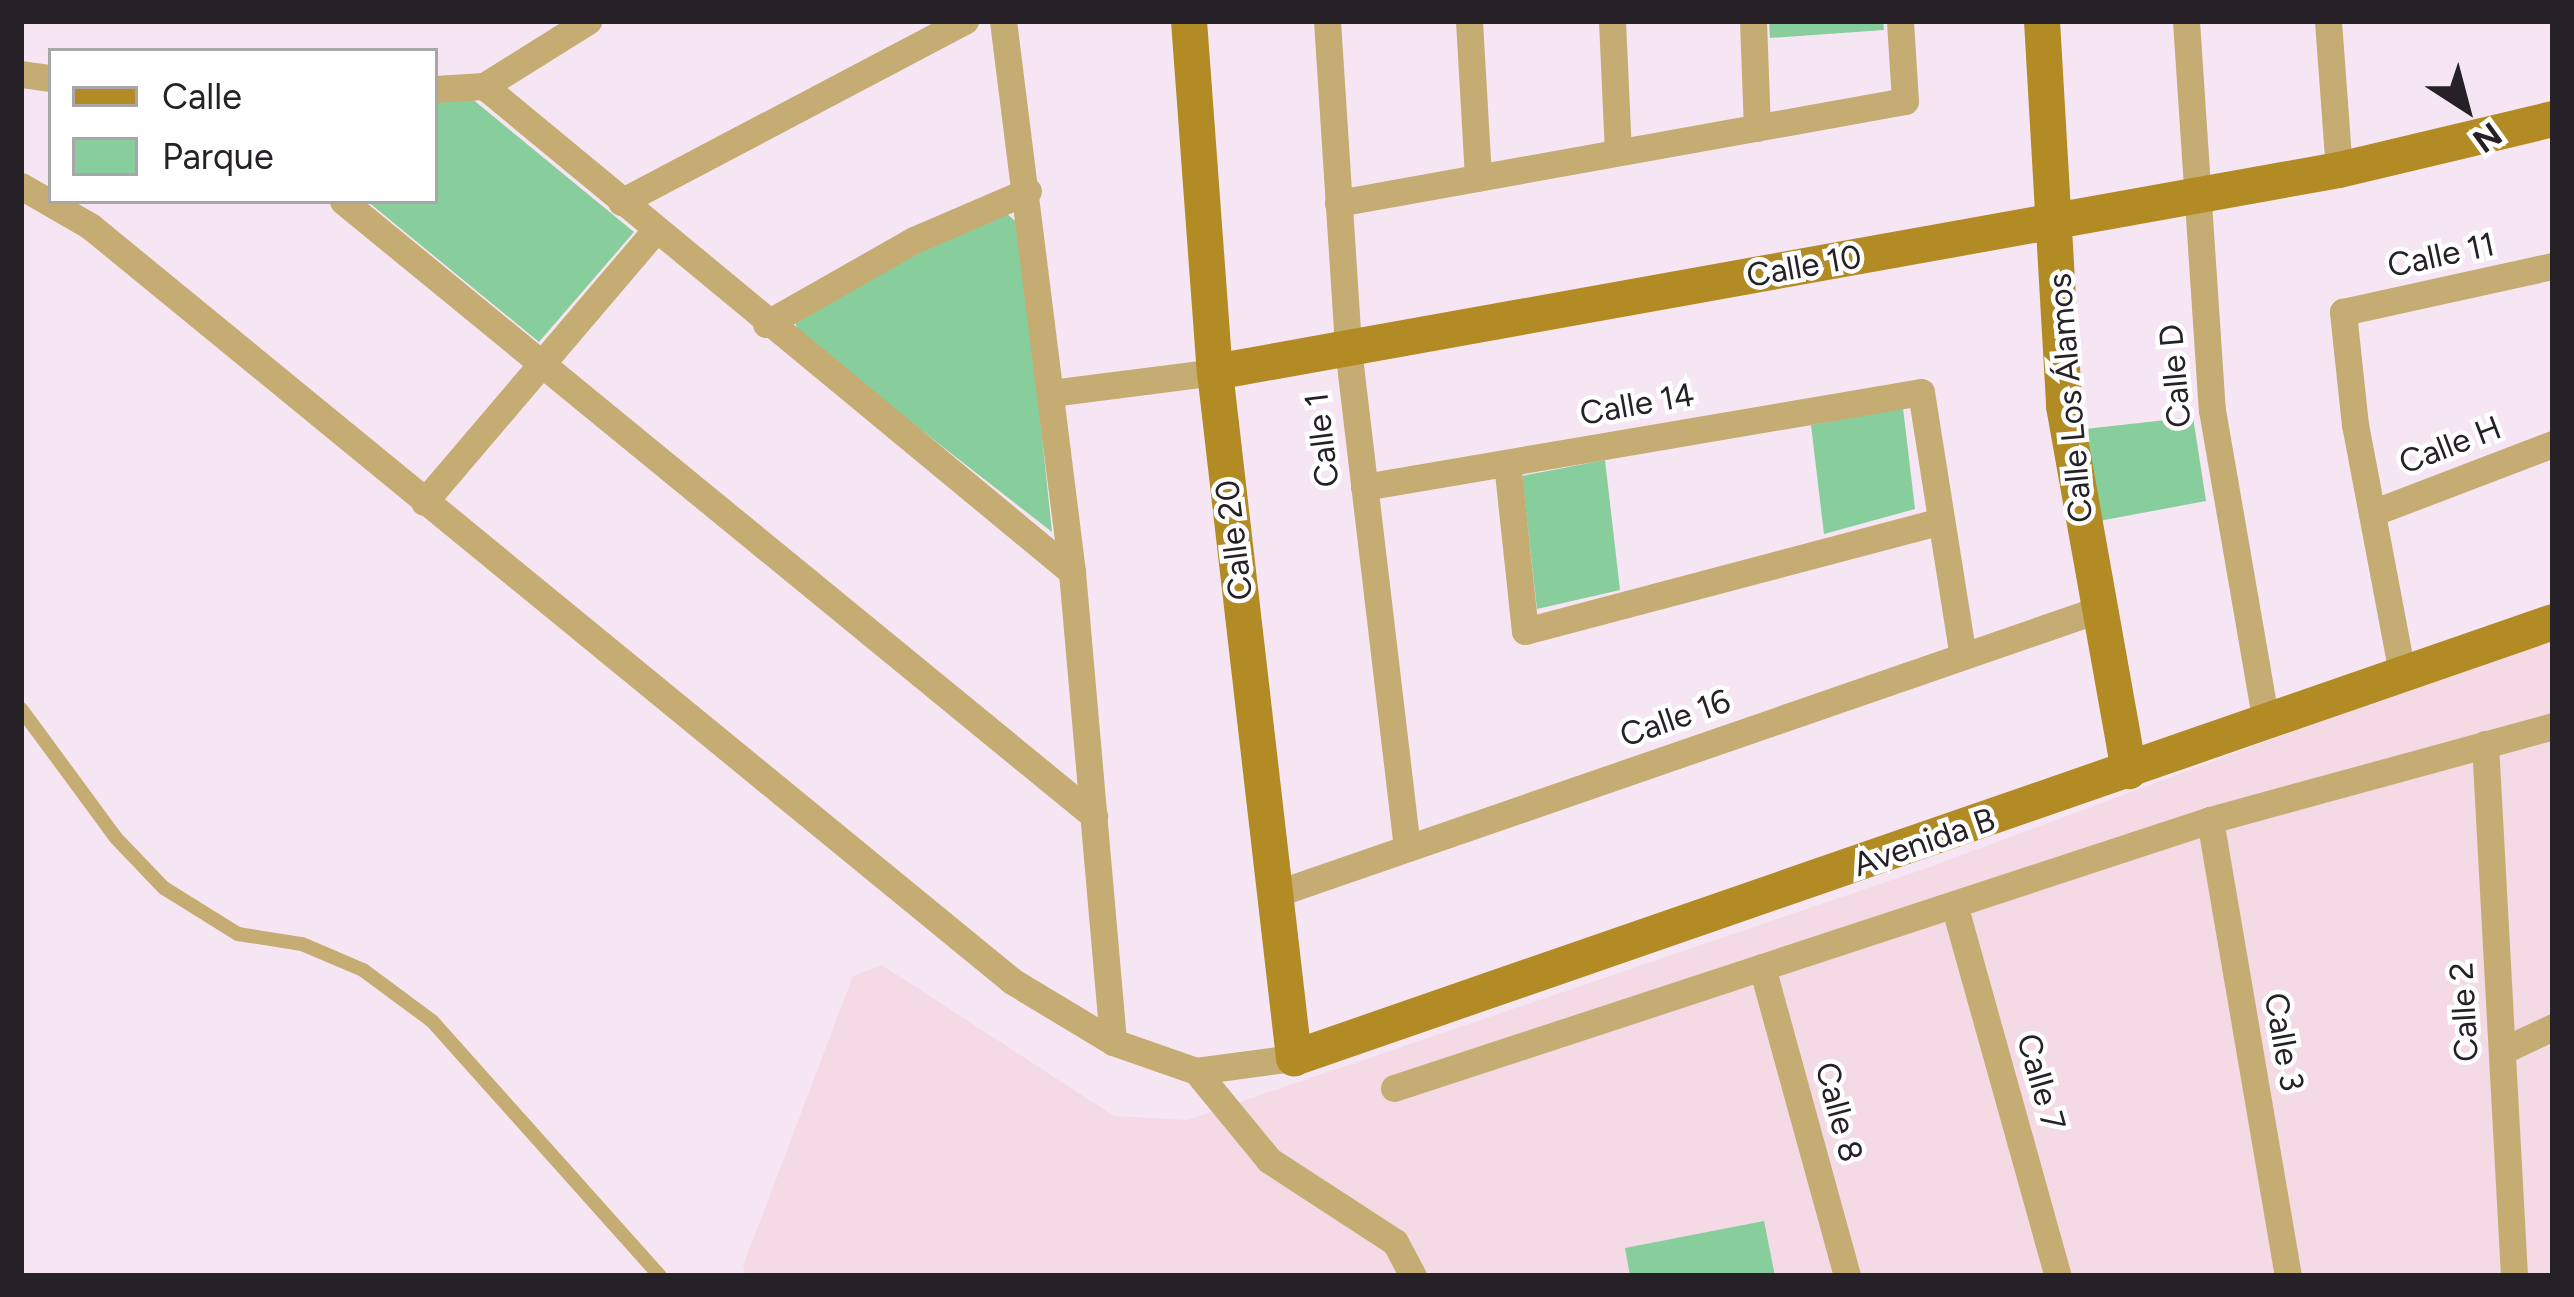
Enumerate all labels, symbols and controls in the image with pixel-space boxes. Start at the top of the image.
legend [48,48,438,204]
north arrow [2406,48,2526,168]
text: Calle [162,75,242,118]
text: N [2466,114,2509,161]
text: Parque [162,135,274,178]
street label: Calle 11 [2384,224,2498,286]
street label: Calle 10 [1743,236,1865,296]
street label: Calle Los Álamos [2039,272,2101,524]
street label: Calle D [2151,322,2199,430]
street label: Calle 14 [1577,374,1697,434]
street label: Calle 1 [1297,390,1347,490]
street label: Calle H [2393,408,2507,482]
street label: Calle 20 [1207,478,1261,602]
street label: Calle 16 [1615,681,1735,755]
street label: Avenida B [1848,799,2000,885]
street label: Calle 2 [2442,961,2486,1063]
street label: Calle 3 [2256,990,2312,1094]
street label: Calle 7 [2008,1029,2074,1135]
street label: Calle 8 [1807,1058,1871,1166]

